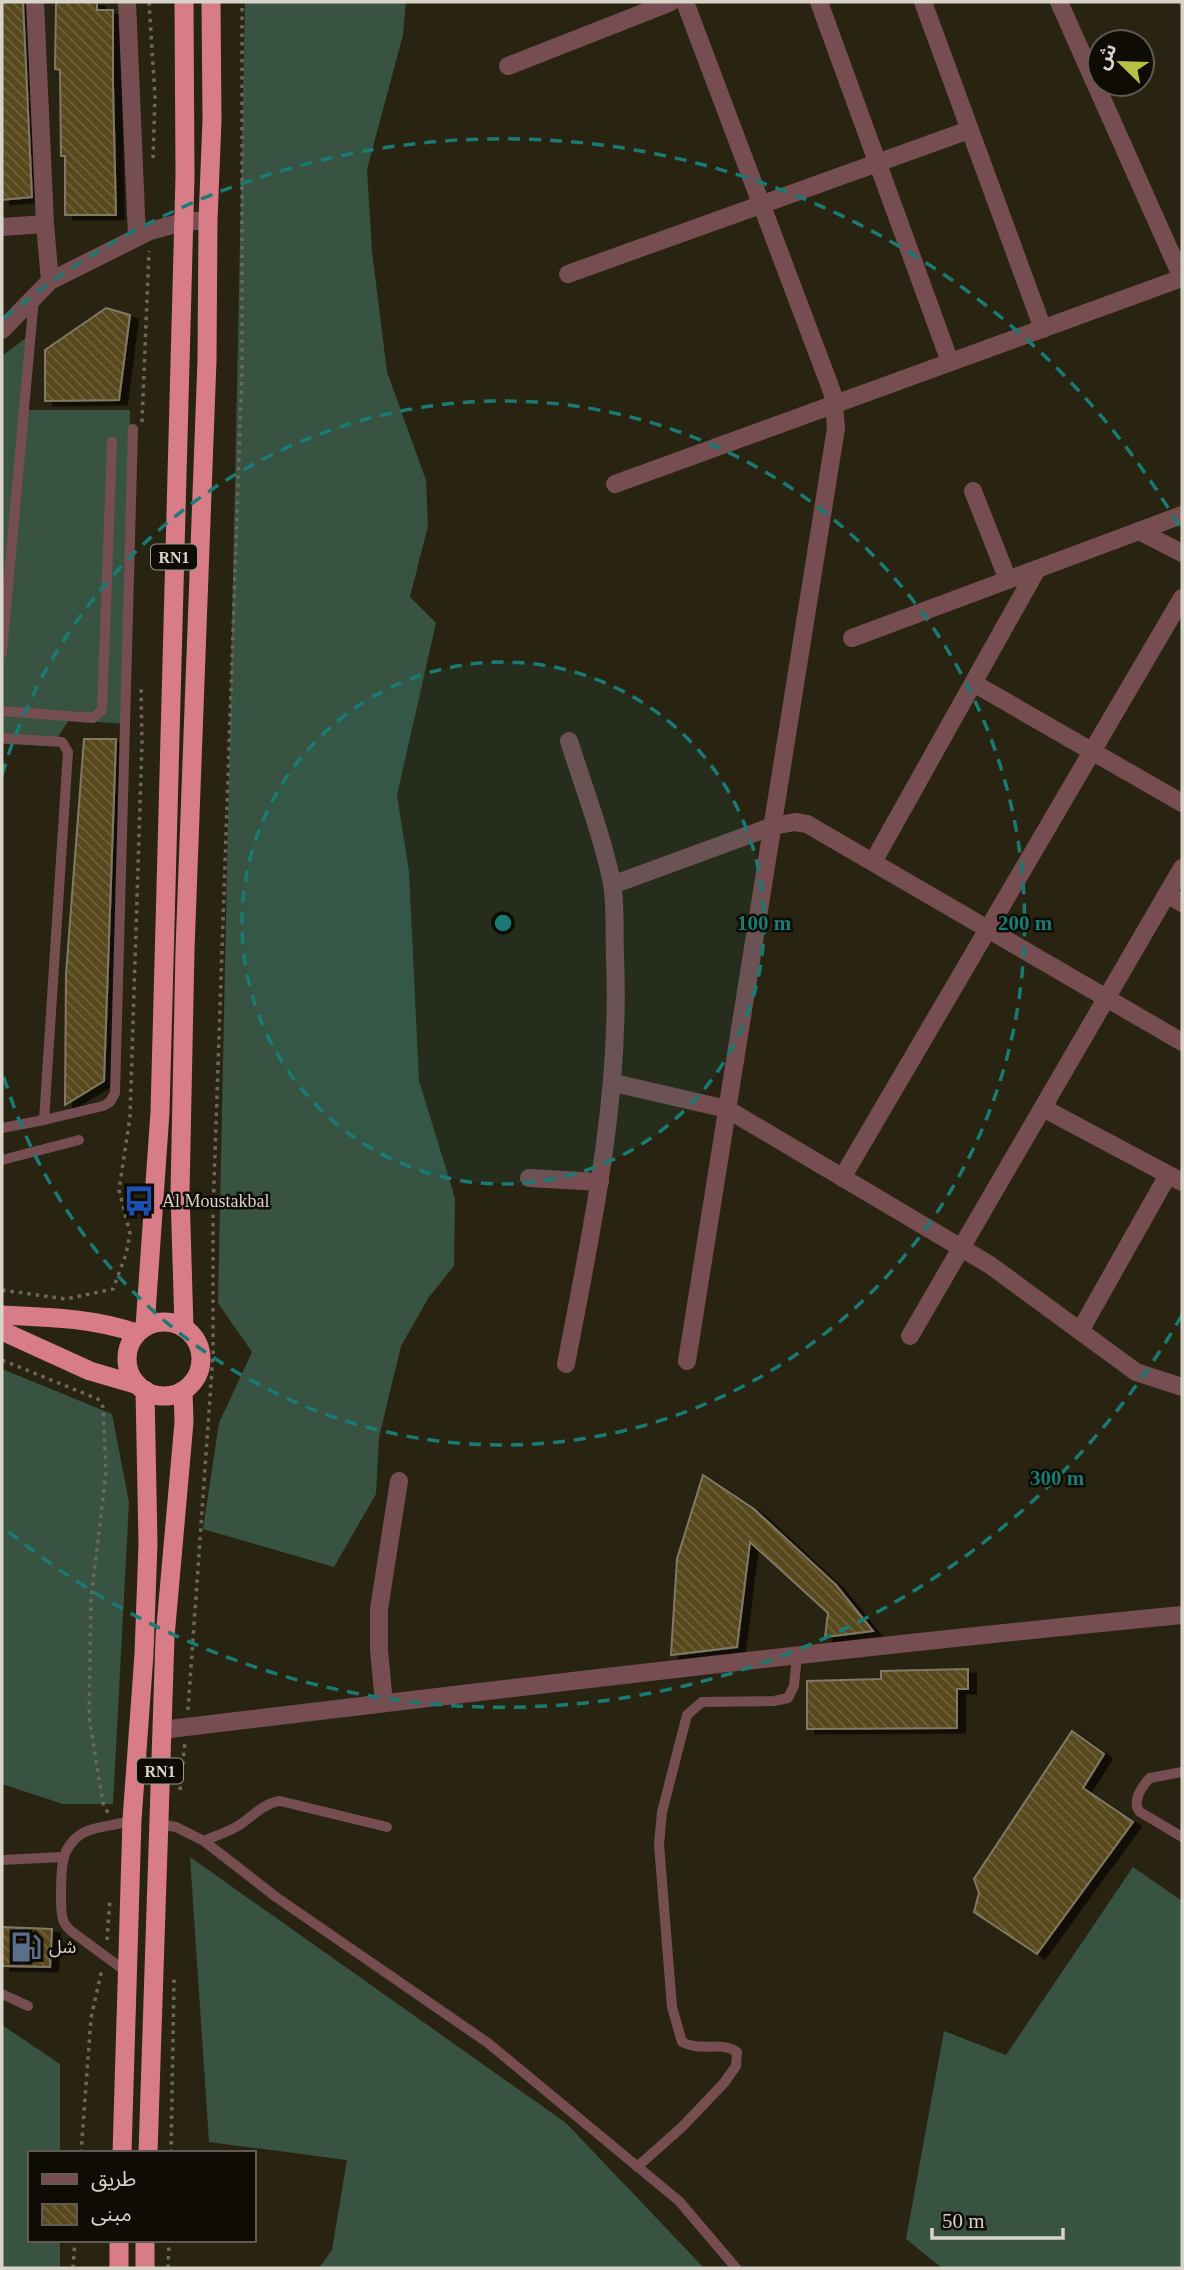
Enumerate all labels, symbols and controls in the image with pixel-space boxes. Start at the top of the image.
north arrow [1086,28,1156,98]
text: ش [1091,40,1121,73]
road number: RN1 [151,544,197,570]
centre of rings [491,911,515,935]
text: 100 m [737,911,792,935]
text: 200 m [998,911,1053,935]
bus stop icon: Al Moustakbal [122,1184,156,1218]
place label: Al Moustakbal [162,1191,270,1211]
text: 300 m [1030,1466,1085,1490]
road number: RN1 [137,1758,183,1784]
fuel station icon: شل [9,1930,43,1964]
place label: شل [49,1937,76,1958]
legend [28,2151,256,2242]
text: طريق [91,2167,136,2192]
scale bar [932,2196,1063,2240]
text: مبنى [91,2202,132,2226]
text: 50 m [942,2209,985,2233]

